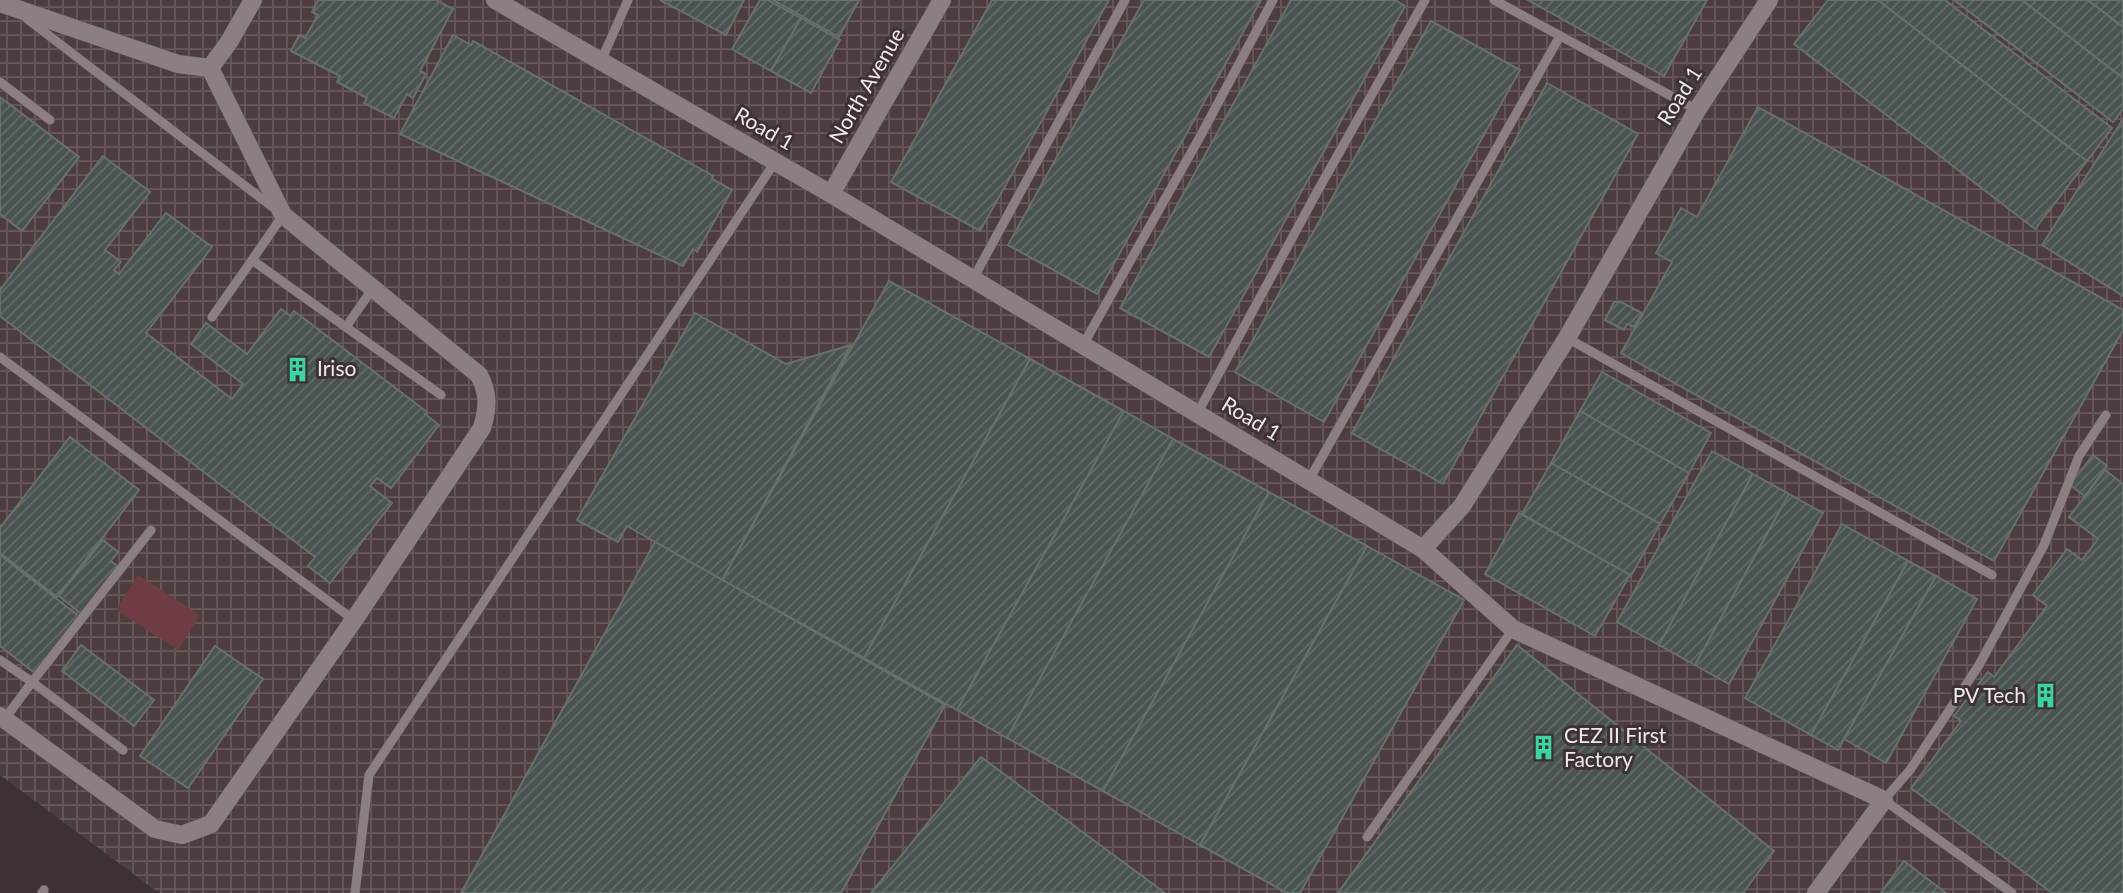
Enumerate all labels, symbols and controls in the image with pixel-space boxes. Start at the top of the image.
street label: North Avenue [823,23,909,147]
street label: Road 1 [1651,61,1706,129]
street label: Road 1 [731,101,799,155]
building icon: Iriso [283,355,311,383]
place label: Iriso [317,355,356,380]
street label: Road 1 [1218,390,1286,445]
place label: PV Tech [1953,682,2026,707]
building icon: PV Tech [2032,682,2060,710]
place label: CEZ II First Factory [1564,722,1667,771]
building icon: CEZ II First Factory [1530,734,1558,762]

